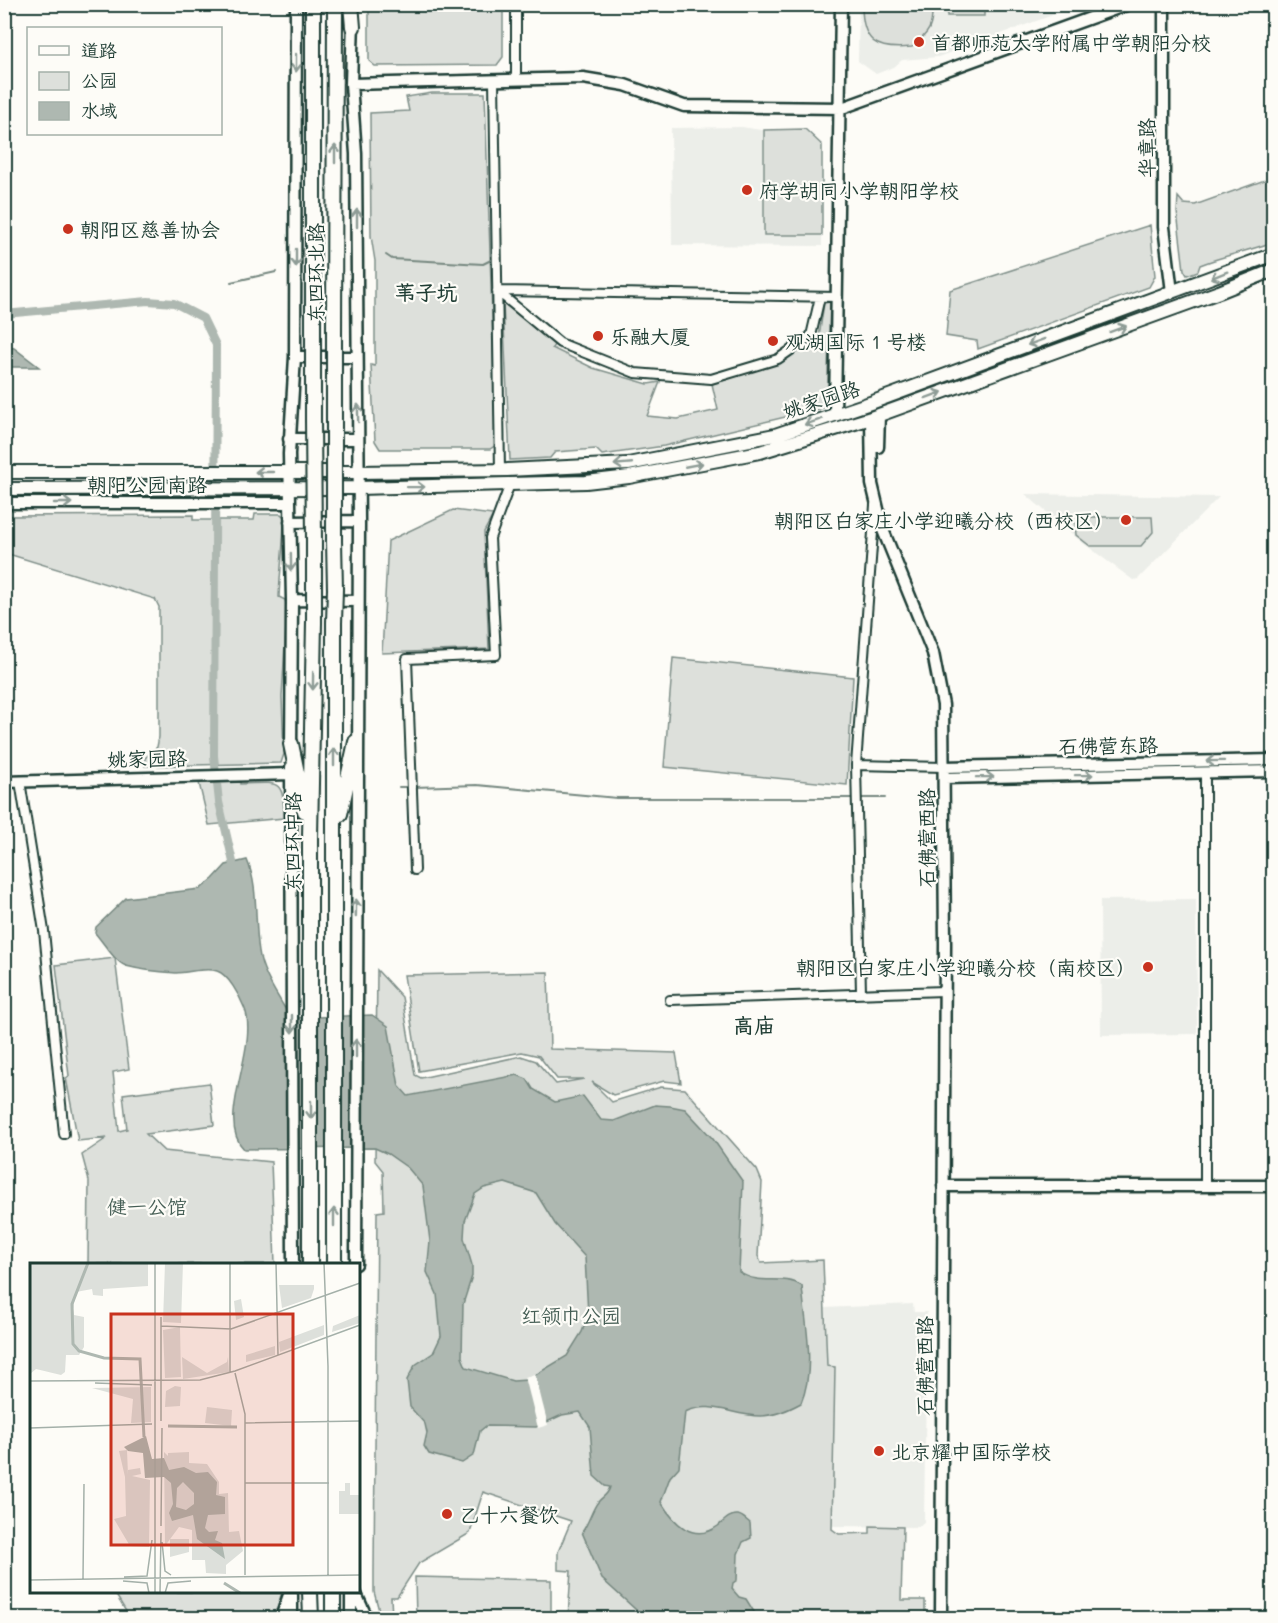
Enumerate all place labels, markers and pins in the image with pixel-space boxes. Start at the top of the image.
place label: 首都师范大学附属中学朝阳分校 [931,29,1211,55]
marker: 首都师范大学附属中学朝阳分校 [912,35,926,49]
place label: 府学胡同小学朝阳学校 [759,177,959,203]
marker: 府学胡同小学朝阳学校 [740,183,754,197]
place label: 朝阳区慈善协会 [80,216,220,242]
marker: 朝阳区慈善协会 [61,222,75,236]
place label: 乐融大厦 [610,323,690,349]
place label: 观湖国际 1 号楼 [785,328,927,354]
marker: 乐融大厦 [591,329,605,343]
marker: 观湖国际 1 号楼 [766,334,780,348]
place label: 朝阳区白家庄小学迎曦分校（西校区） [774,507,1114,533]
marker: 朝阳区白家庄小学迎曦分校（西校区） [1119,513,1133,527]
place label: 朝阳区白家庄小学迎曦分校（南校区） [796,954,1136,980]
marker: 朝阳区白家庄小学迎曦分校（南校区） [1141,960,1155,974]
place label: 北京耀中国际学校 [891,1438,1051,1464]
marker: 北京耀中国际学校 [872,1444,886,1458]
place label: 乙十六餐饮 [459,1501,559,1527]
marker: 乙十六餐饮 [440,1507,454,1521]

